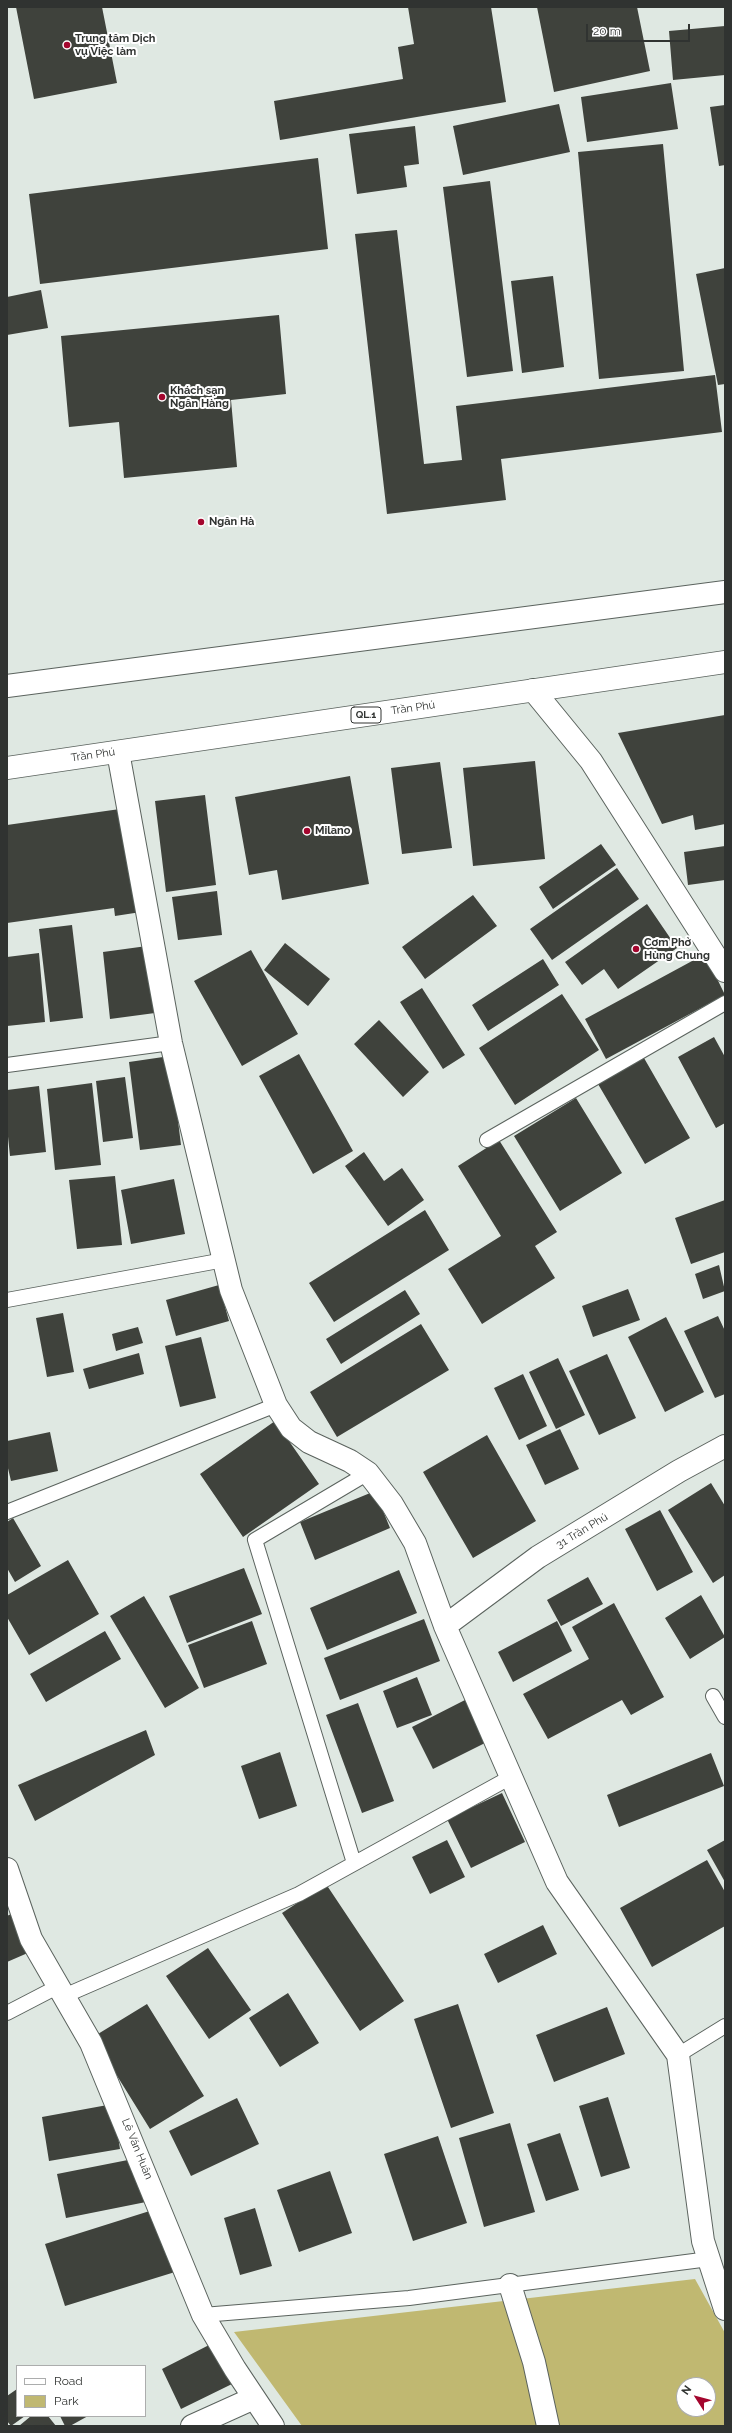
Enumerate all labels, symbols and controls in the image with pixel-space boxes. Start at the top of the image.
scale bar [588,16,692,42]
text: 20 m [593,24,621,38]
place label: Trung tâm Dịch vụ Việc làm [75,32,155,58]
marker: Trung tâm Dịch vụ Việc làm [62,40,72,50]
place label: Khách sạn Ngân Hàng [170,384,229,410]
marker: Khách sạn Ngân Hàng [157,392,167,402]
place label: Ngân Hà [209,515,254,529]
marker: Ngân Hà [196,517,206,527]
street label: Trần Phú [390,698,436,718]
road number: QL.1 [351,707,381,723]
street label: Trần Phú [70,745,116,765]
place label: Milano [315,824,350,838]
marker: Milano [302,826,312,836]
place label: Cơm Phở Hùng Chung [644,936,710,962]
marker: Cơm Phở Hùng Chung [631,944,641,954]
street label: 31 Trần Phú [554,1510,610,1552]
street label: Lê Văn Huân [119,2117,155,2181]
legend [16,2365,146,2417]
text: Road [54,2374,83,2388]
north arrow [676,2377,716,2417]
text: N [679,2383,694,2397]
text: Park [54,2394,79,2408]

